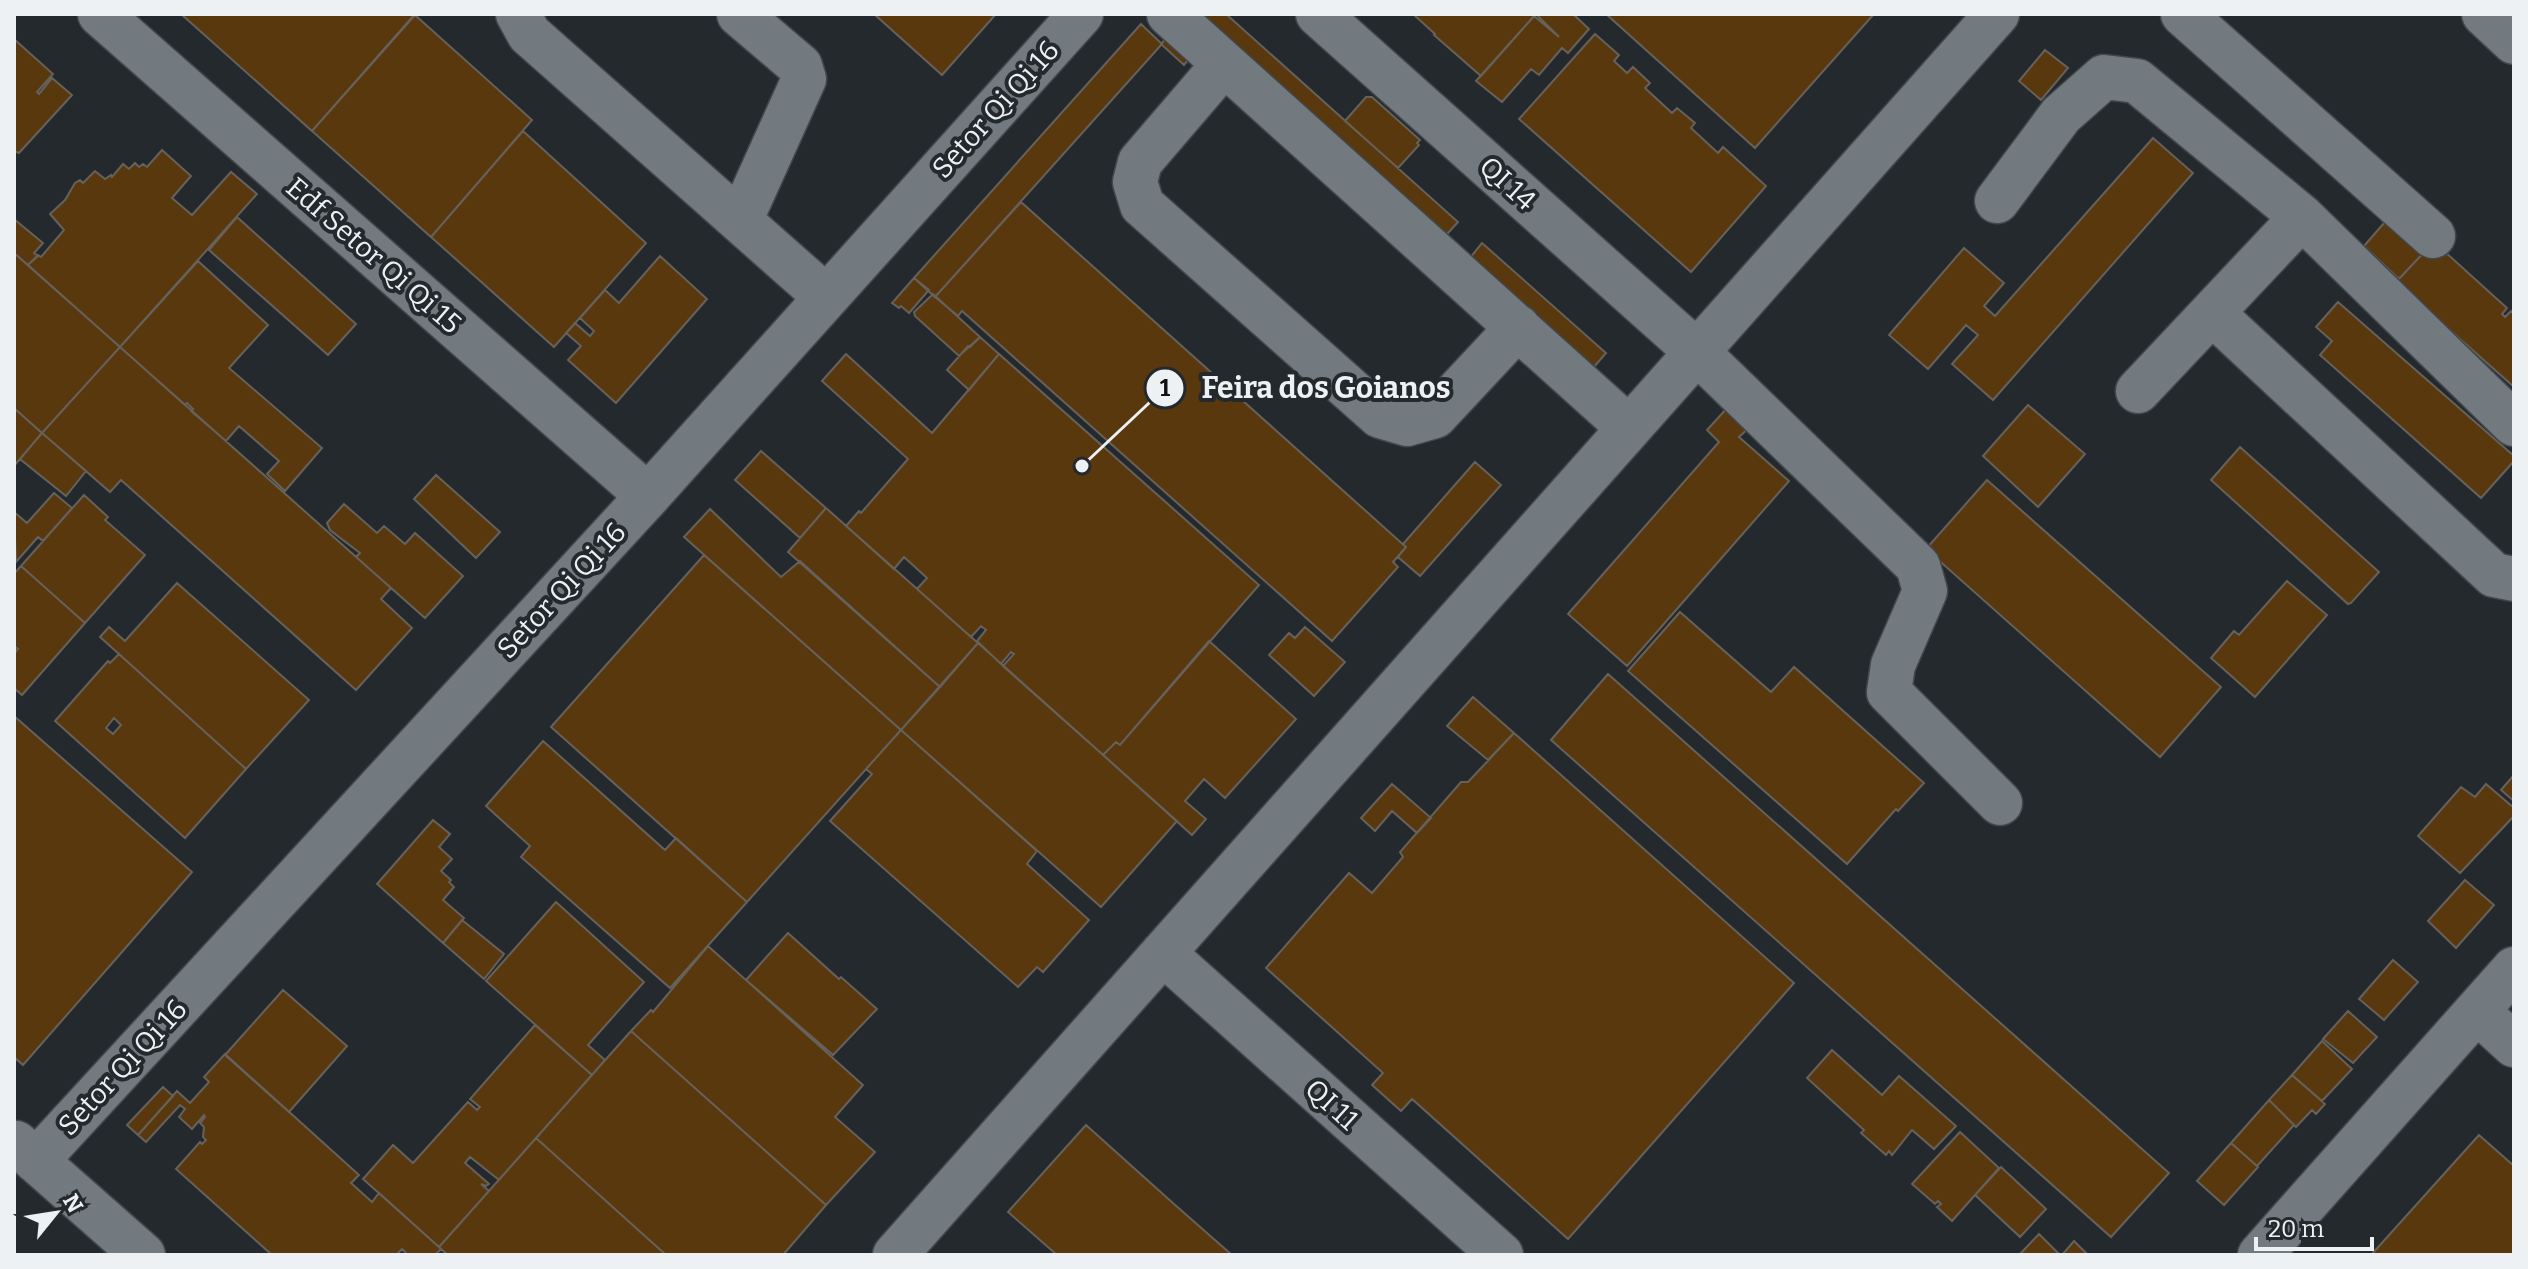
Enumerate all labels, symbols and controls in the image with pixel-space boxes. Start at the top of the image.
street label: Setor Qi Qi 16 [925,34,1066,185]
street label: QI 14 [1473,150,1543,217]
street label: Edf Setor Qi Qi 15 [280,171,468,340]
callout: Feira dos Goianos [1145,361,1466,415]
text: Feira dos Goianos [1201,370,1451,406]
text: 1 [1160,374,1171,402]
street label: Setor Qi Qi 16 [490,516,633,665]
street label: Setor Qi Qi 16 [51,993,194,1142]
street label: QI 11 [1299,1072,1365,1137]
north arrow [16,1173,96,1253]
text: N [57,1189,89,1217]
scale bar [2256,1201,2372,1251]
text: 20 m [2268,1215,2324,1243]

